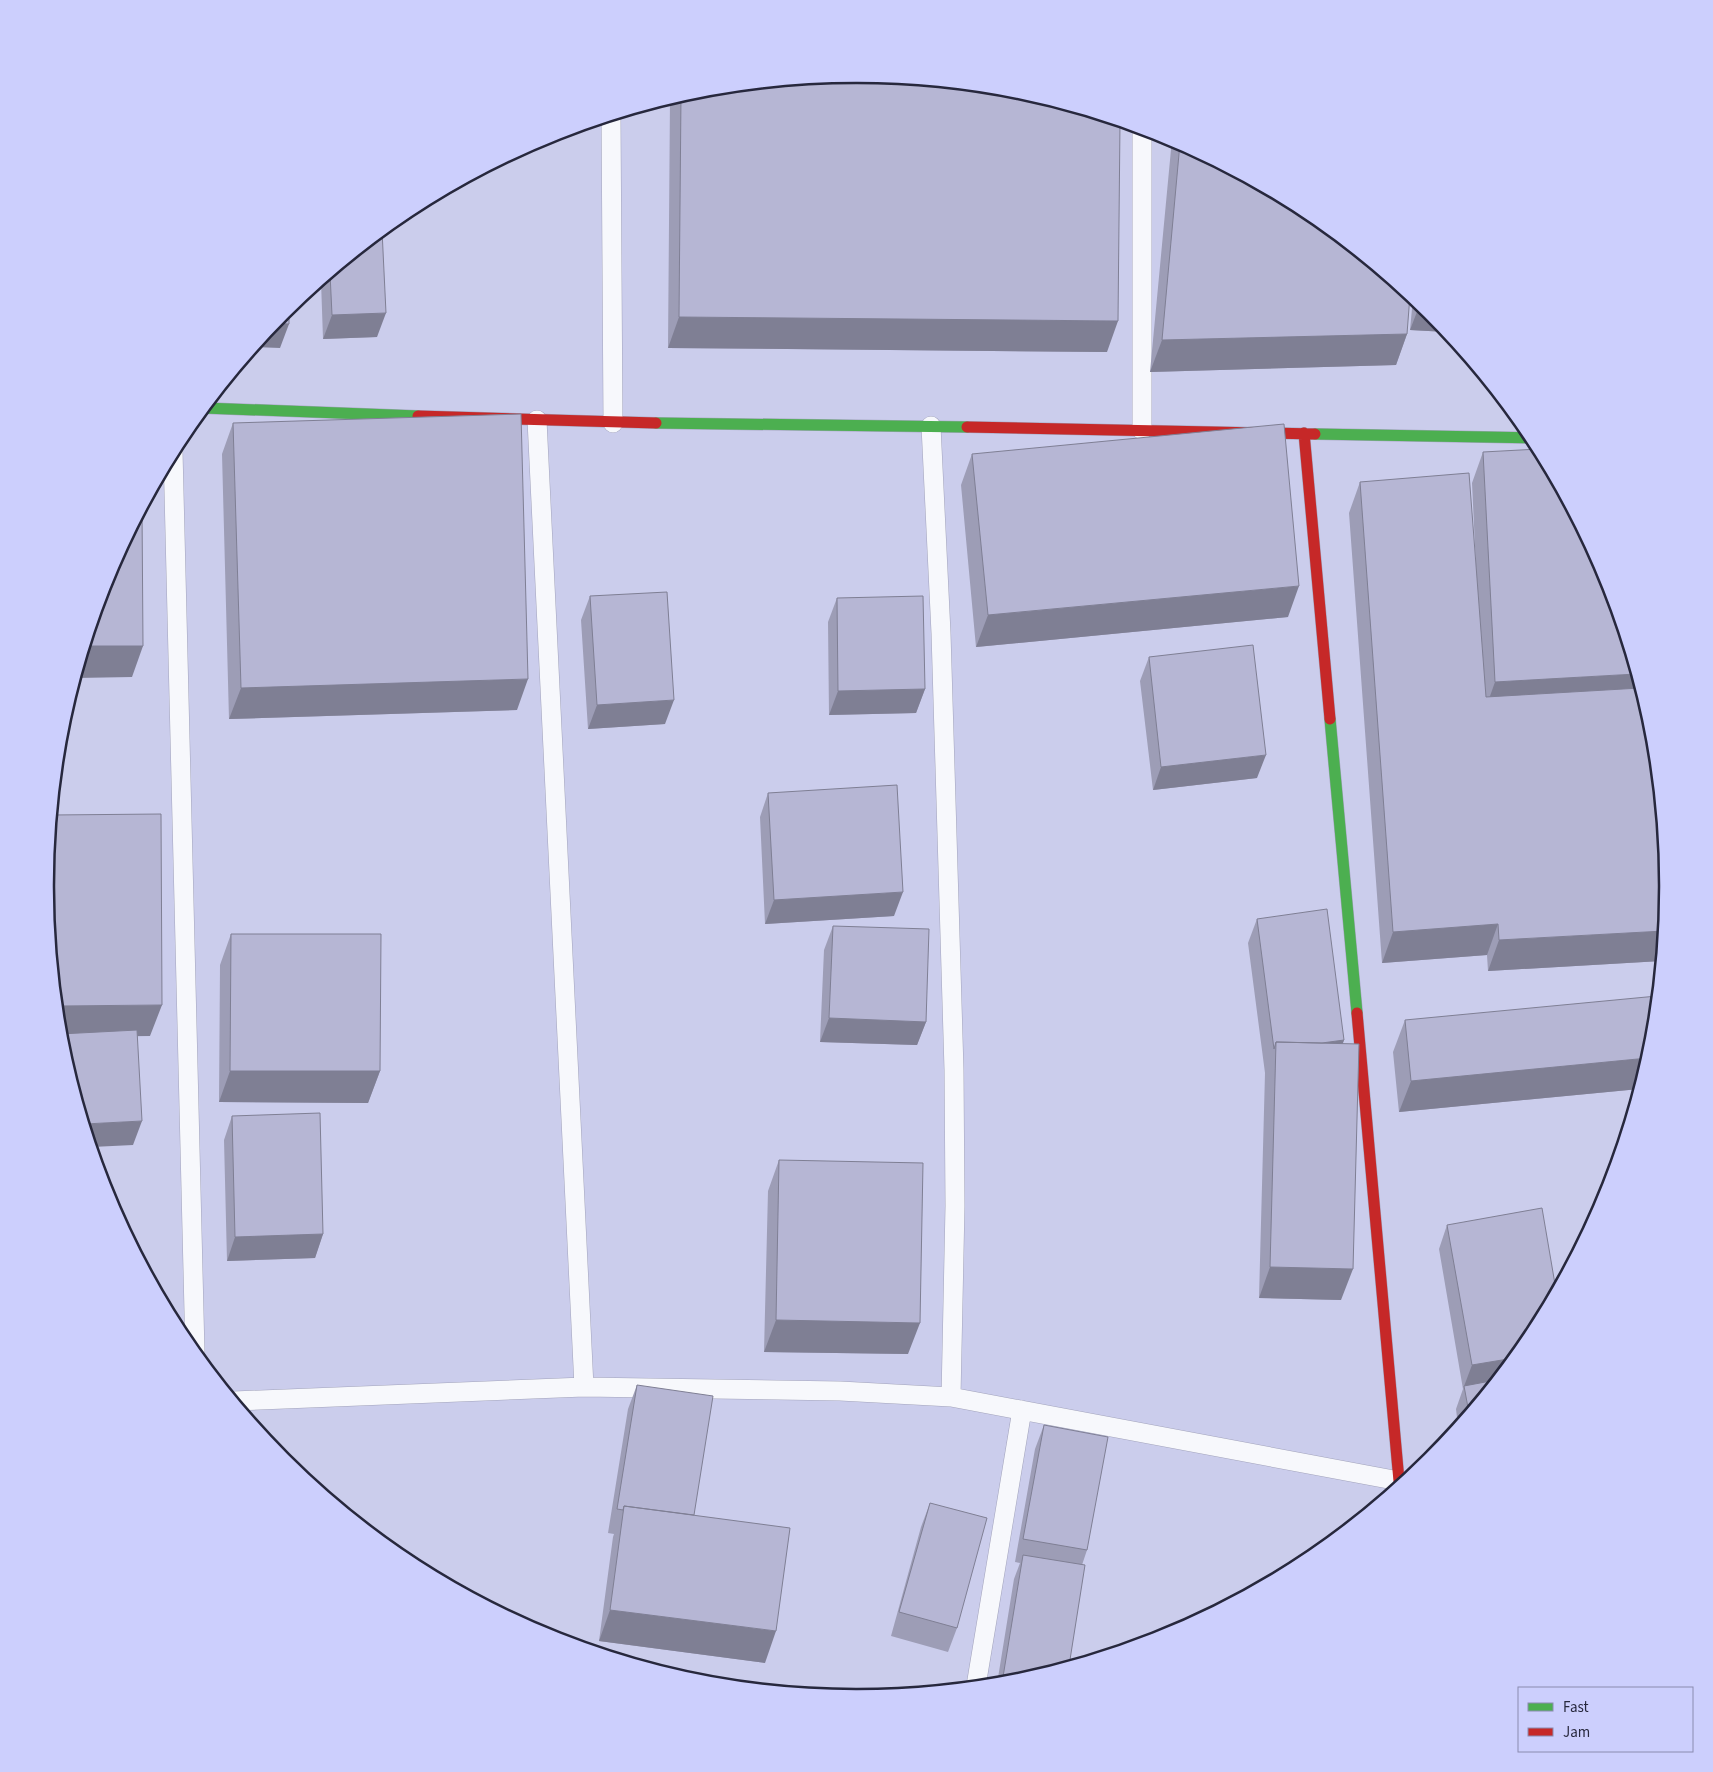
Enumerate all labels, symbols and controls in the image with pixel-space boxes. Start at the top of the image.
legend [1518,1687,1693,1752]
text: Fast [1563,1697,1589,1718]
text: Jam [1563,1722,1590,1743]

